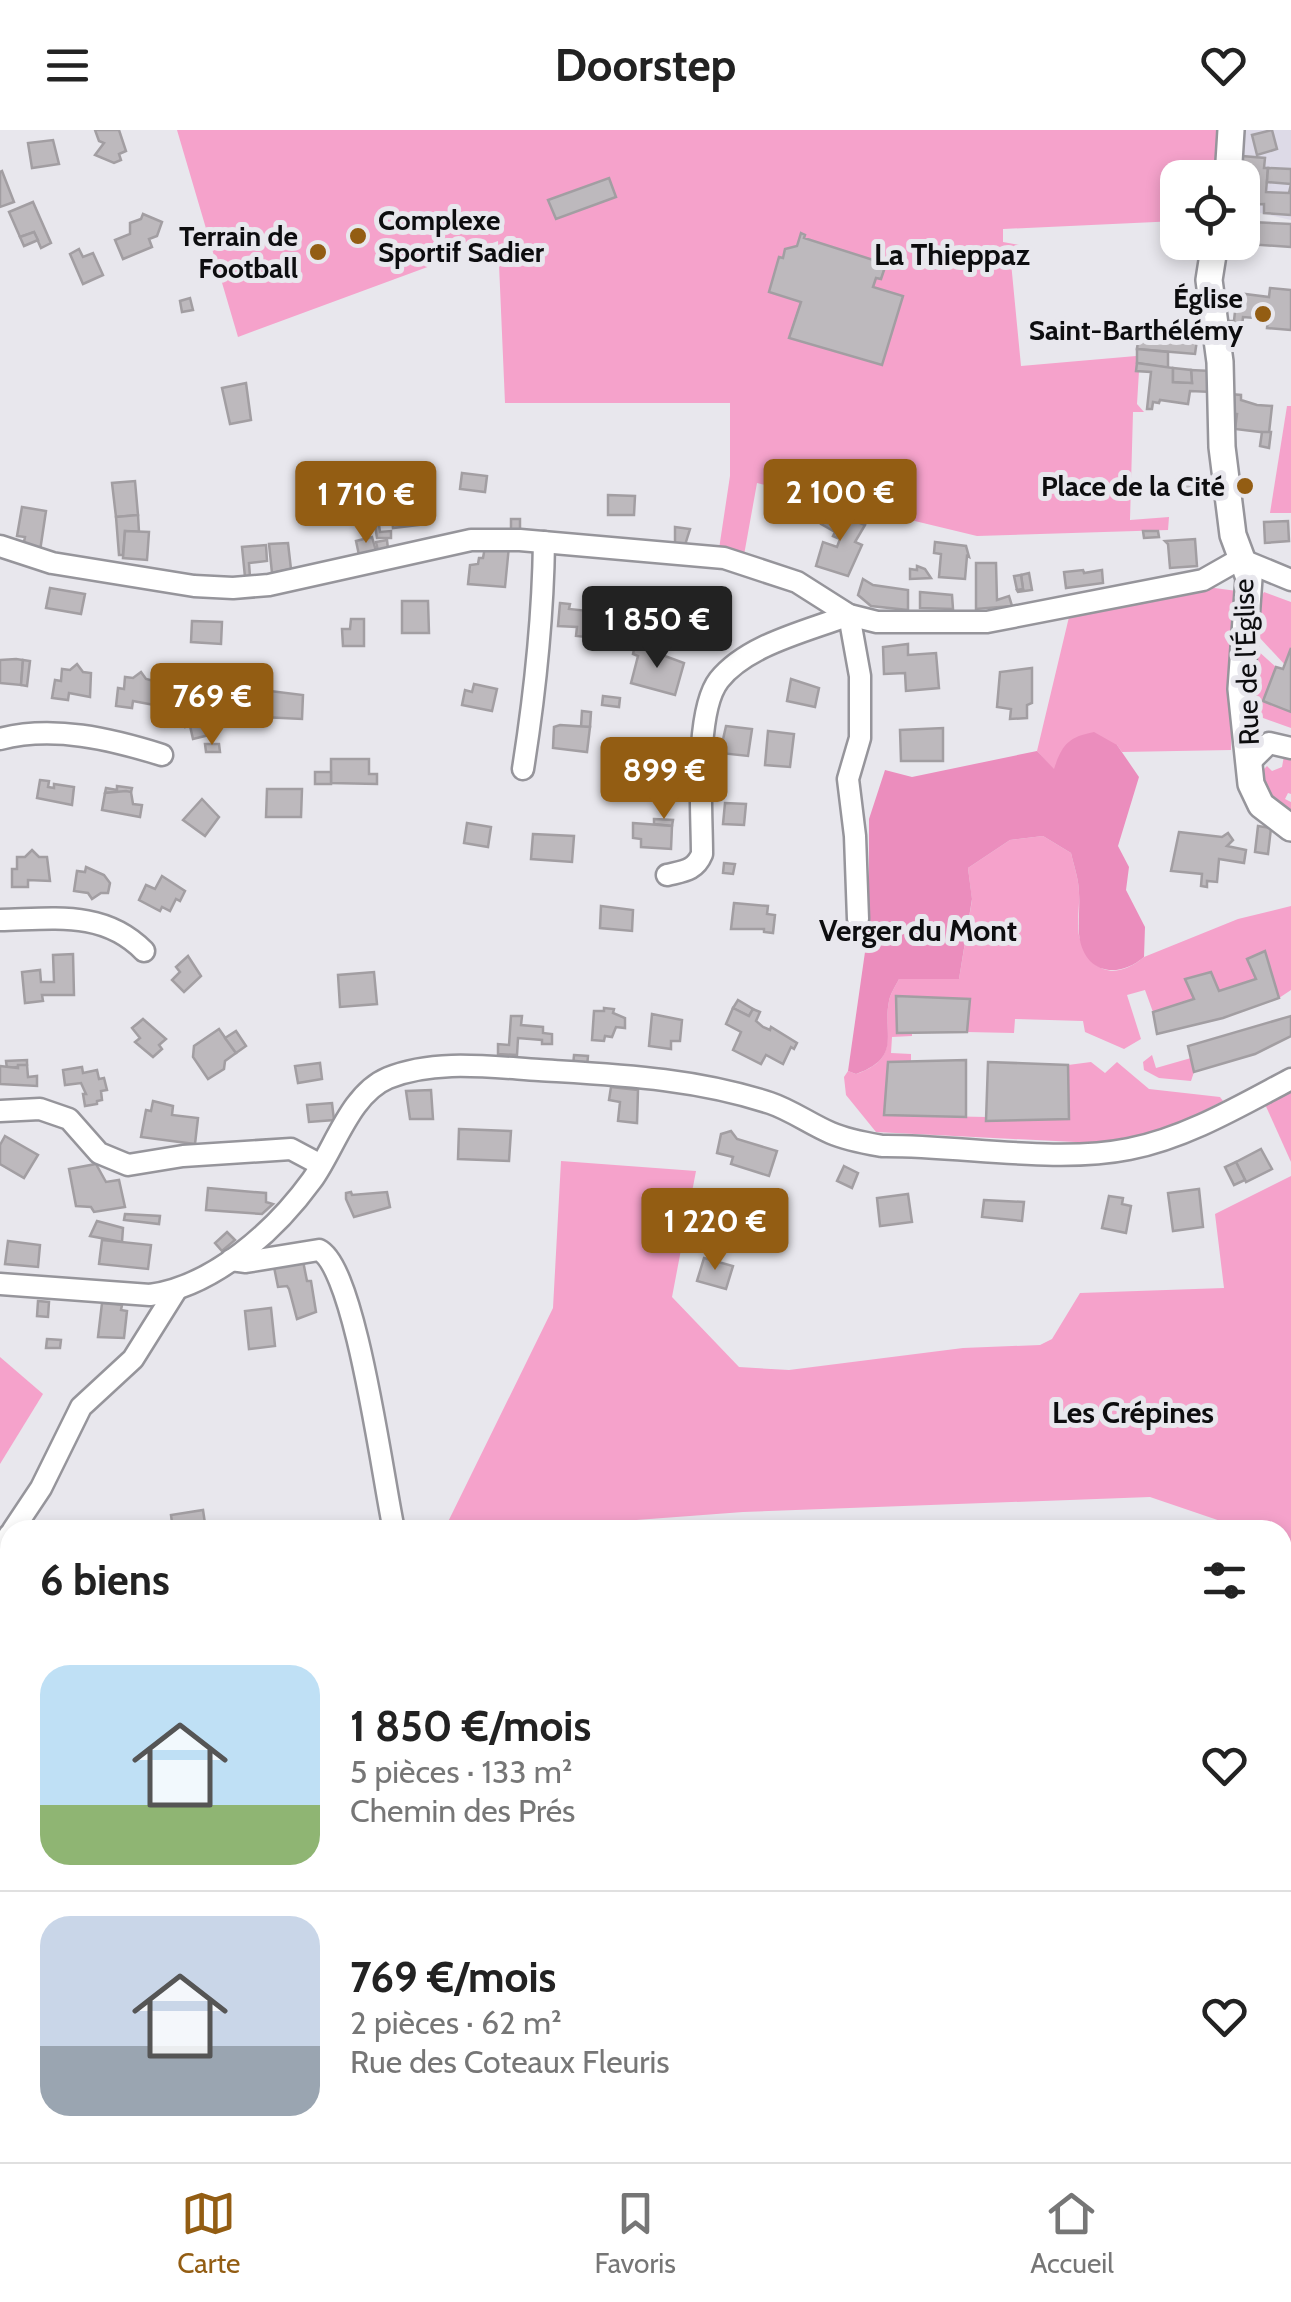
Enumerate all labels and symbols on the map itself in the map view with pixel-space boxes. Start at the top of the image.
place label: Complexe Sportif Sadier [378,203,545,269]
place label: Terrain de Football [179,219,298,285]
marker: Complexe Sportif Sadier [347,225,369,247]
district label: La Thieppaz [874,236,1030,273]
marker: Terrain de Football [307,241,329,263]
place label: Église Saint-Barthélémy [1029,281,1243,347]
marker: Église Saint-Barthélémy [1252,303,1274,325]
pin: 2 100 € [748,459,932,544]
pin: 1 710 € [274,461,458,546]
place label: Place de la Cité [1041,469,1225,503]
marker: Place de la Cité [1234,475,1256,497]
street label: Rue de l'Église [1226,578,1266,746]
pin: 1 850 € [565,586,749,671]
pin: 769 € [142,663,282,748]
pin: 899 € [594,737,734,822]
district label: Verger du Mont [819,912,1017,949]
pin: 1 220 € [623,1188,807,1273]
district label: Les Crépines [1052,1394,1214,1431]

